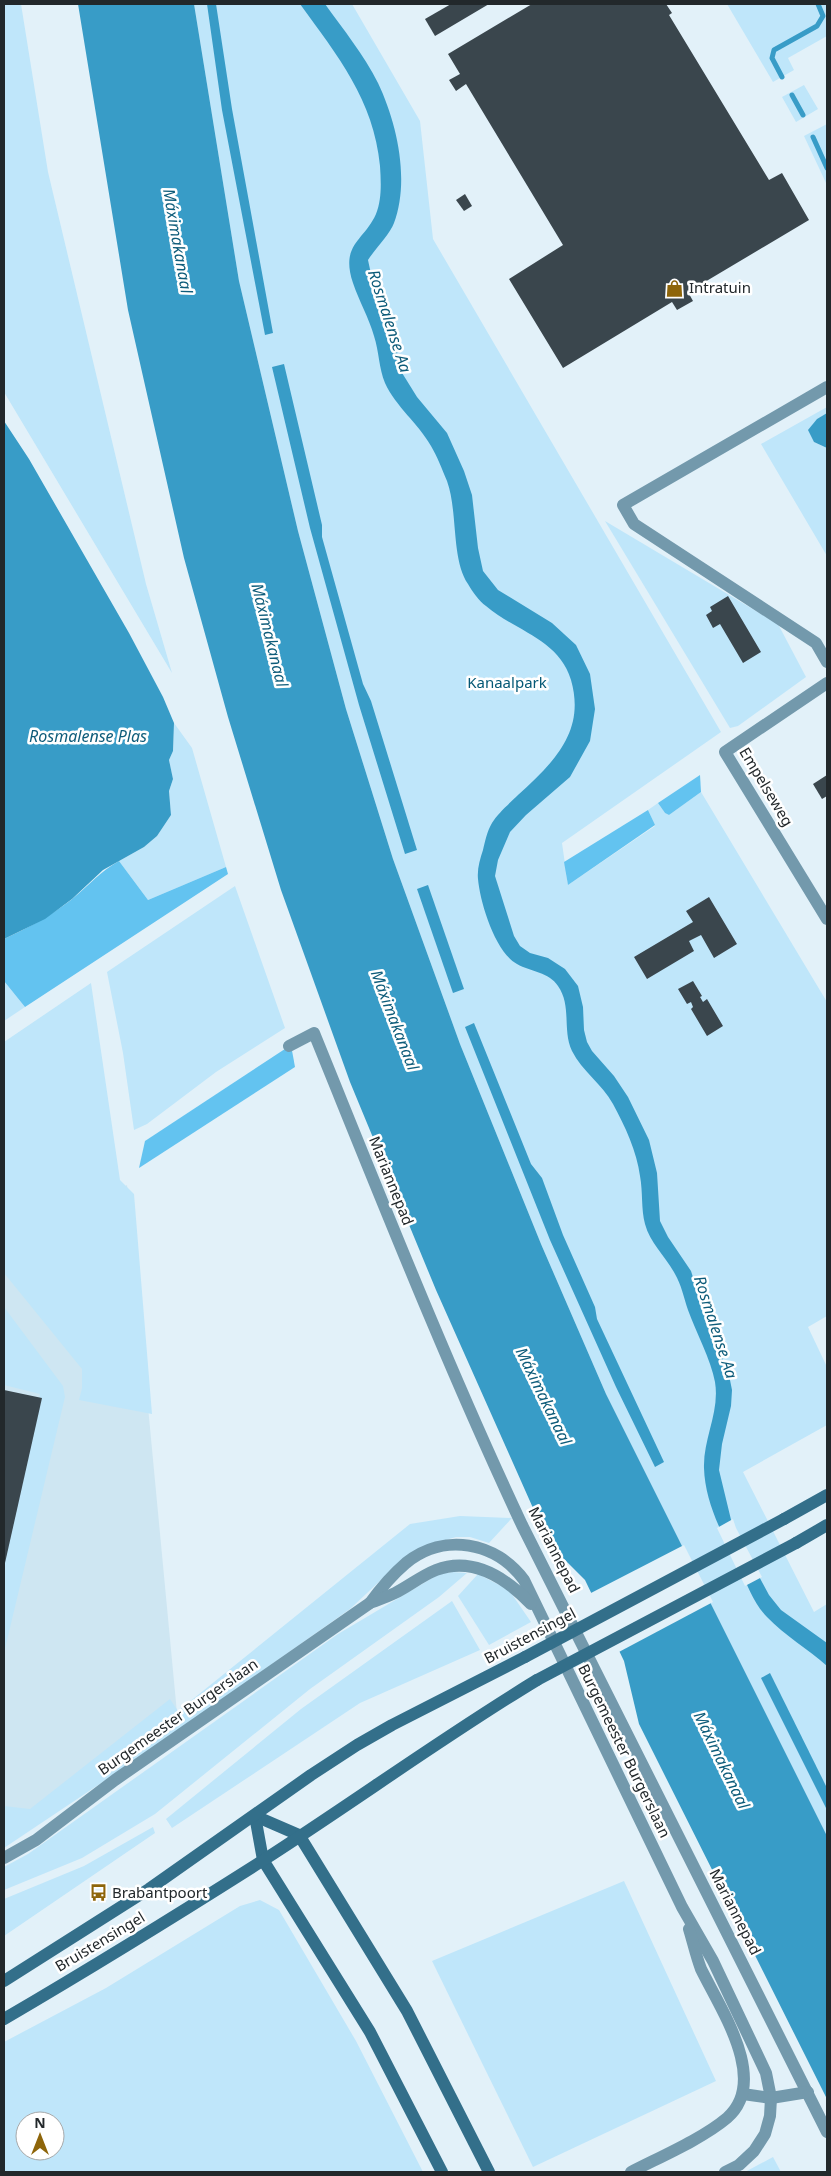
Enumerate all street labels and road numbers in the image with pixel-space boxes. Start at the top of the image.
street label: Empelseweg [735,743,798,830]
street label: Mariannepad [365,1133,419,1228]
street label: Mariannepad [525,1503,585,1596]
street label: Bruistensingel [480,1603,579,1668]
street label: Burgemeester Burgerslaan [93,1653,261,1779]
street label: Burgemeester Burgerslaan [574,1660,676,1841]
street label: Mariannepad [706,1865,766,1958]
street label: Bruistensingel [51,1906,148,1976]

